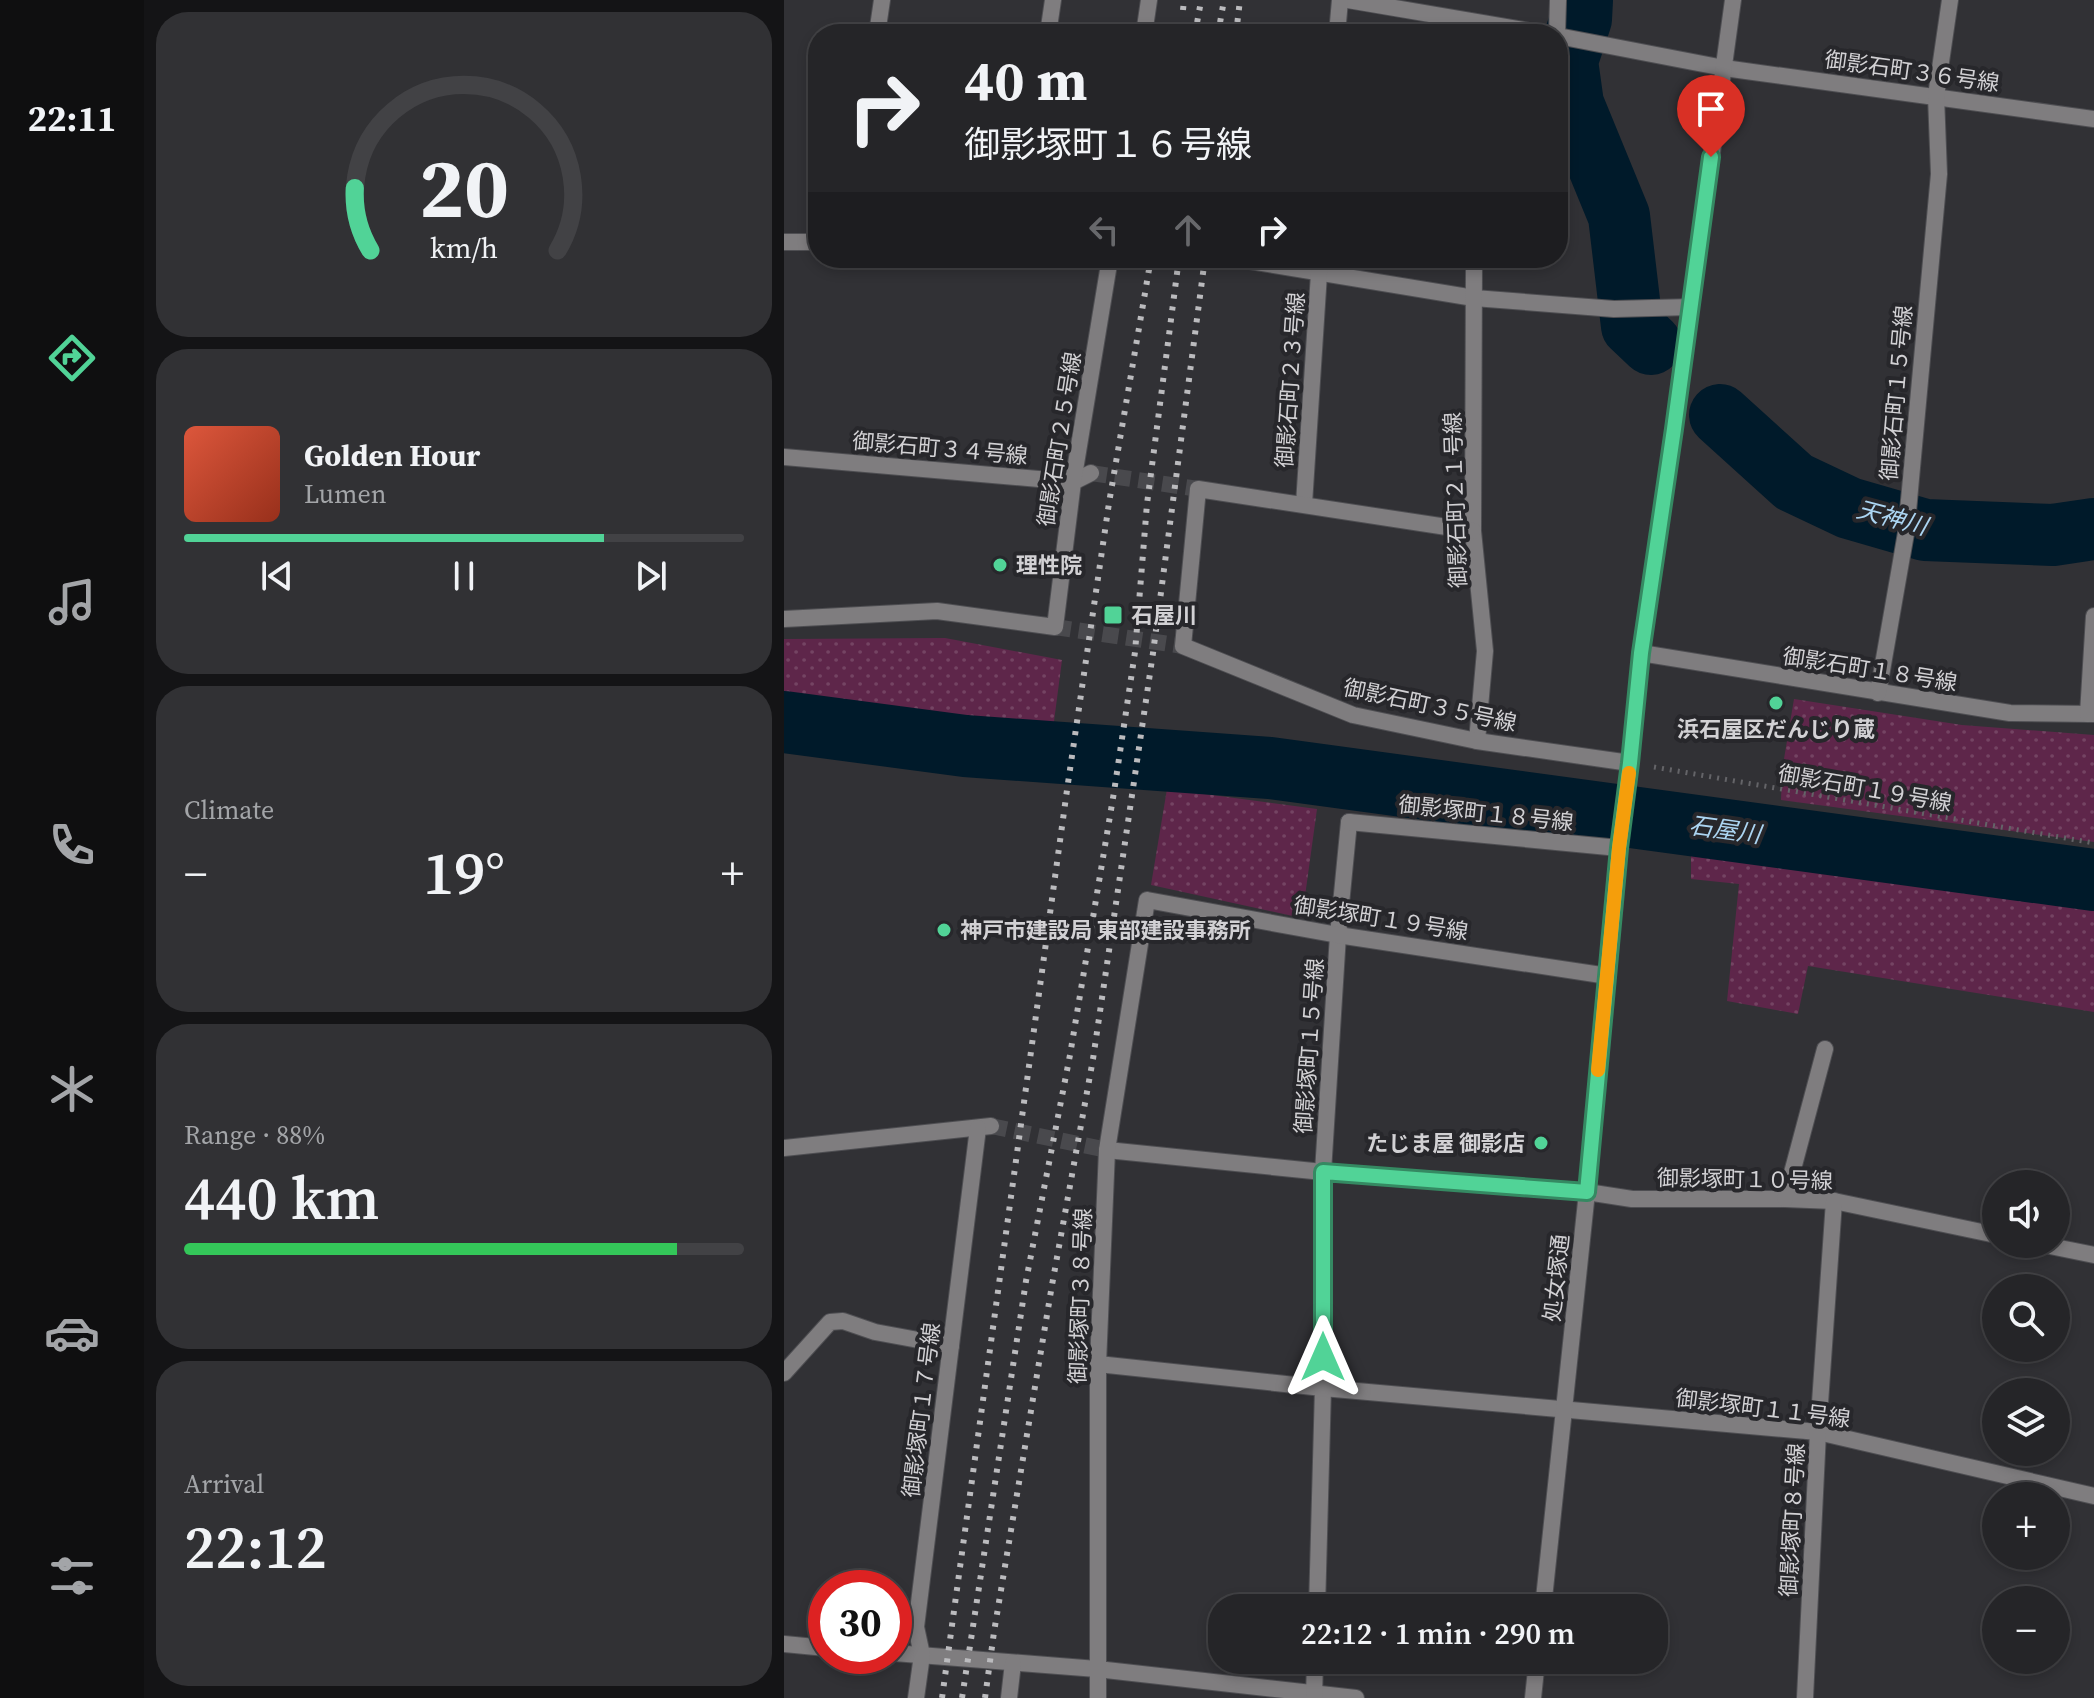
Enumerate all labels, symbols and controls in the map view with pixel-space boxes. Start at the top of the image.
text: 40 m [964,42,1087,119]
street label: 御影石町３６号線 [1823,44,2001,98]
icon: right [832,56,936,160]
pin [1677,75,1745,157]
icon: arrive [1689,87,1733,131]
text: 22:11 [28,94,116,143]
text: 御影塚町１６号線 [964,120,1252,169]
text: 20 [419,130,509,244]
icon: left [1082,208,1126,252]
icon: ahead [1166,208,1210,252]
icon: right [1250,208,1294,252]
text: km/h [430,228,498,268]
street label: 御影石町２３号線 [1269,291,1311,469]
street label: 御影石町１５号線 [1873,304,1919,482]
icon: directions [44,330,100,386]
street label: 御影石町２５号線 [1030,350,1088,528]
street label: 御影石町２１号線 [1437,412,1473,588]
street label: 御影石町３４号線 [851,425,1029,471]
text: Golden Hour [304,435,480,476]
text: Lumen [304,476,386,512]
water label: 天神川 [1853,492,1934,544]
place label: 理性院 [1016,550,1082,580]
icon: previous [255,554,299,598]
icon: pause [442,554,486,598]
icon: next [629,554,673,598]
marker: 理性院 [991,556,1009,574]
icon: music [44,574,100,630]
place label: 石屋川 [1131,600,1197,630]
marker: 石屋川 [1102,604,1124,626]
street label: 御影石町１８号線 [1781,640,1959,698]
street label: 御影石町３５号線 [1341,672,1519,738]
marker: 浜石屋区だんじり蔵 [1767,694,1785,712]
place label: 浜石屋区だんじり蔵 [1677,714,1875,744]
street label: 御影石町１９号線 [1776,758,1954,818]
street label: 御影塚町１８号線 [1397,789,1575,837]
text: Climate [184,792,274,828]
water label: 石屋川 [1687,808,1766,851]
icon: phone [44,817,100,873]
text: 19° [423,832,505,914]
text: − [184,843,207,904]
text: + [721,843,744,904]
street label: 御影塚町１９号線 [1292,889,1470,947]
place label: 神戸市建設局 東部建設事務所 [960,915,1251,945]
marker: 神戸市建設局 東部建設事務所 [935,921,953,939]
street label: 御影塚町１５号線 [1288,957,1330,1135]
icon: climate [44,1061,100,1117]
text: Range · 88% [184,1117,325,1153]
place label: たじま屋 御影店 [1366,1128,1525,1158]
marker: たじま屋 御影店 [1532,1134,1550,1152]
text: 440 km [184,1157,380,1239]
street label: 御影塚町１０号線 [1657,1162,1833,1196]
map controls [1982,1170,2070,1674]
button: sound [1982,1170,2070,1258]
street label: 御影塚町３８号線 [1062,1208,1098,1384]
street label: 処女塚通 [1536,1233,1576,1323]
button: search [1982,1274,2070,1362]
icon: car [44,1305,100,1361]
position arrow [1281,1315,1365,1399]
street label: 御影塚町１７号線 [895,1321,947,1499]
button: layers [1982,1378,2070,1466]
street label: 御影塚町１１号線 [1674,1382,1852,1434]
street label: 御影塚町８号線 [1773,1442,1811,1598]
text: Arrival [184,1466,264,1502]
button: + [1982,1482,2070,1570]
text: 22:12 [184,1506,327,1588]
icon: filters [44,1548,100,1604]
speed limit sign: 30 [808,1570,912,1674]
button: − [1982,1586,2070,1674]
text: 22:12 · 1 min · 290 m [1301,1613,1575,1654]

